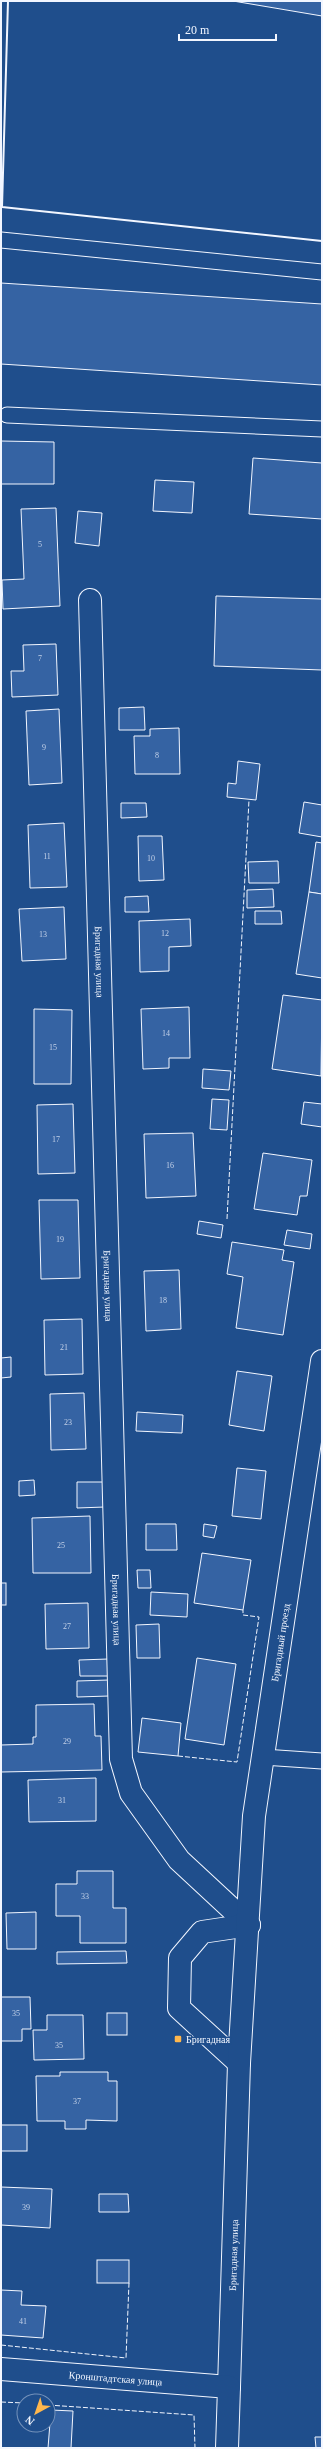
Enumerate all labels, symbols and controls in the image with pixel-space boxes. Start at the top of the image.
scale bar [179,16,276,42]
text: 20 m [185,23,210,37]
house number: 5 [38,540,42,549]
house number: 7 [38,654,42,663]
house number: 9 [42,743,46,752]
house number: 8 [155,751,159,760]
house number: 11 [43,852,51,861]
house number: 10 [147,854,155,863]
street label: Бригадная улица [93,926,106,998]
house number: 12 [161,929,169,938]
house number: 13 [39,930,47,939]
house number: 14 [162,1029,170,1038]
house number: 15 [49,1043,57,1052]
house number: 17 [52,1135,60,1144]
house number: 16 [166,1161,174,1170]
house number: 19 [56,1235,64,1244]
street label: Бригадная улица [101,1250,114,1322]
house number: 18 [159,1296,167,1305]
house number: 21 [60,1343,68,1352]
house number: 23 [64,1418,72,1427]
house number: 25 [57,1541,65,1550]
street label: Бригадная улица [110,1574,123,1646]
street label: Бригадный проезд [269,1603,292,1682]
house number: 27 [63,1622,71,1631]
house number: 29 [63,1737,71,1746]
house number: 31 [58,1796,66,1805]
house number: 33 [81,1892,89,1901]
house number: 35 [12,2009,20,2018]
marker: Бригадная [173,2034,183,2044]
place label: Бригадная [186,2034,231,2045]
house number: 35 [55,2041,63,2050]
house number: 37 [73,2097,81,2106]
house number: 39 [22,2203,30,2212]
street label: Бригадная улица [227,2219,240,2291]
house number: 41 [19,2317,27,2326]
street label: Кронштадтская улица [68,2369,163,2388]
north arrow [16,2393,56,2433]
text: N [23,2413,36,2428]

